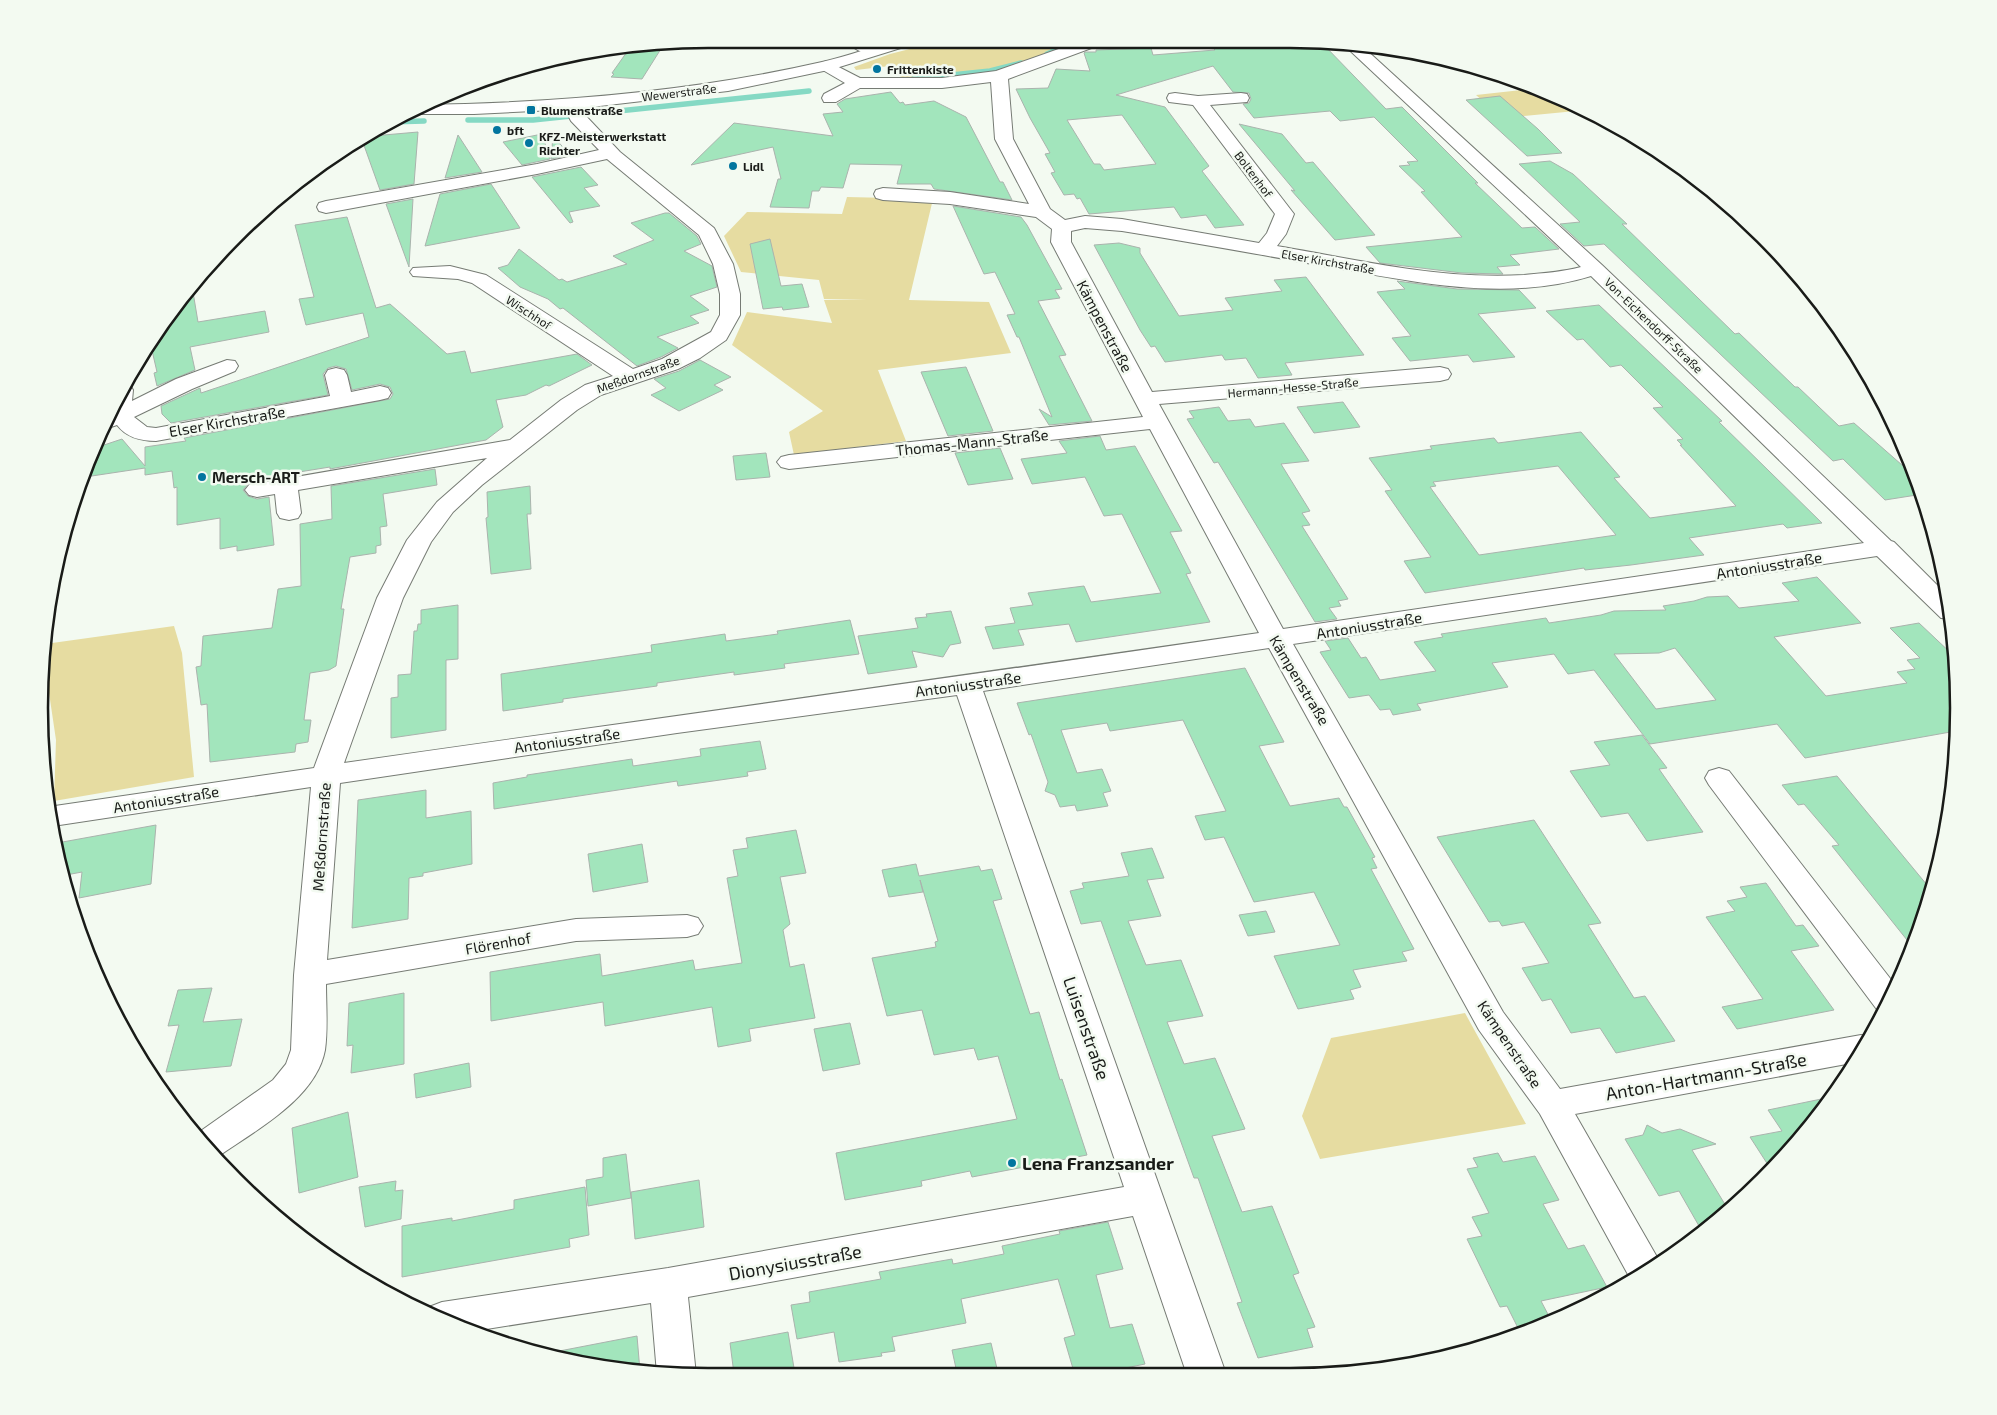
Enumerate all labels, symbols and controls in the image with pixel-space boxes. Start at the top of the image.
place label: Frittenkiste [887,62,954,76]
marker: Frittenkiste [871,63,883,75]
street label: Wewerstraße [641,80,717,104]
place label: Blumenstraße [541,103,623,117]
marker: Blumenstraße [525,104,537,116]
place label: bft [507,123,524,137]
marker: bft [491,124,503,136]
place label: KFZ-Meisterwerkstatt Richter [539,129,666,157]
marker: KFZ-Meisterwerkstatt Richter [523,137,535,149]
street label: Boltenhof [1232,148,1276,200]
place label: Lidl [743,159,764,173]
marker: Lidl [727,160,739,172]
street label: Elser Kirchstraße [1280,246,1376,276]
street label: Von-Eichendorff-Straße [1602,274,1706,376]
street label: Kämpenstraße [1073,277,1137,375]
street label: Wischhof [504,292,555,332]
street label: Meßdornstraße [595,353,681,395]
street label: Hermann-Hesse-Straße [1227,374,1359,400]
street label: Elser Kirchstraße [167,402,287,440]
street label: Thomas-Mann-Straße [895,425,1049,459]
place label: Mersch-ART [212,468,300,486]
marker: Mersch-ART [196,471,208,483]
street label: Antoniusstraße [1715,548,1823,582]
street label: Antoniusstraße [1315,608,1423,642]
street label: Kämpenstraße [1266,632,1334,728]
street label: Antoniusstraße [914,668,1022,700]
street label: Antoniusstraße [513,724,621,756]
street label: Antoniusstraße [112,782,220,816]
street label: Meßdornstraße [308,782,334,892]
street label: Flörenhof [464,928,533,958]
street label: Luisenstraße [1059,973,1115,1083]
street label: Kämpenstraße [1474,997,1546,1091]
street label: Anton-Hartmann-Straße [1604,1048,1808,1104]
place label: Lena Franzsander [1022,1152,1174,1174]
marker: Lena Franzsander [1006,1157,1018,1169]
street label: Dionysiusstraße [727,1239,863,1285]

